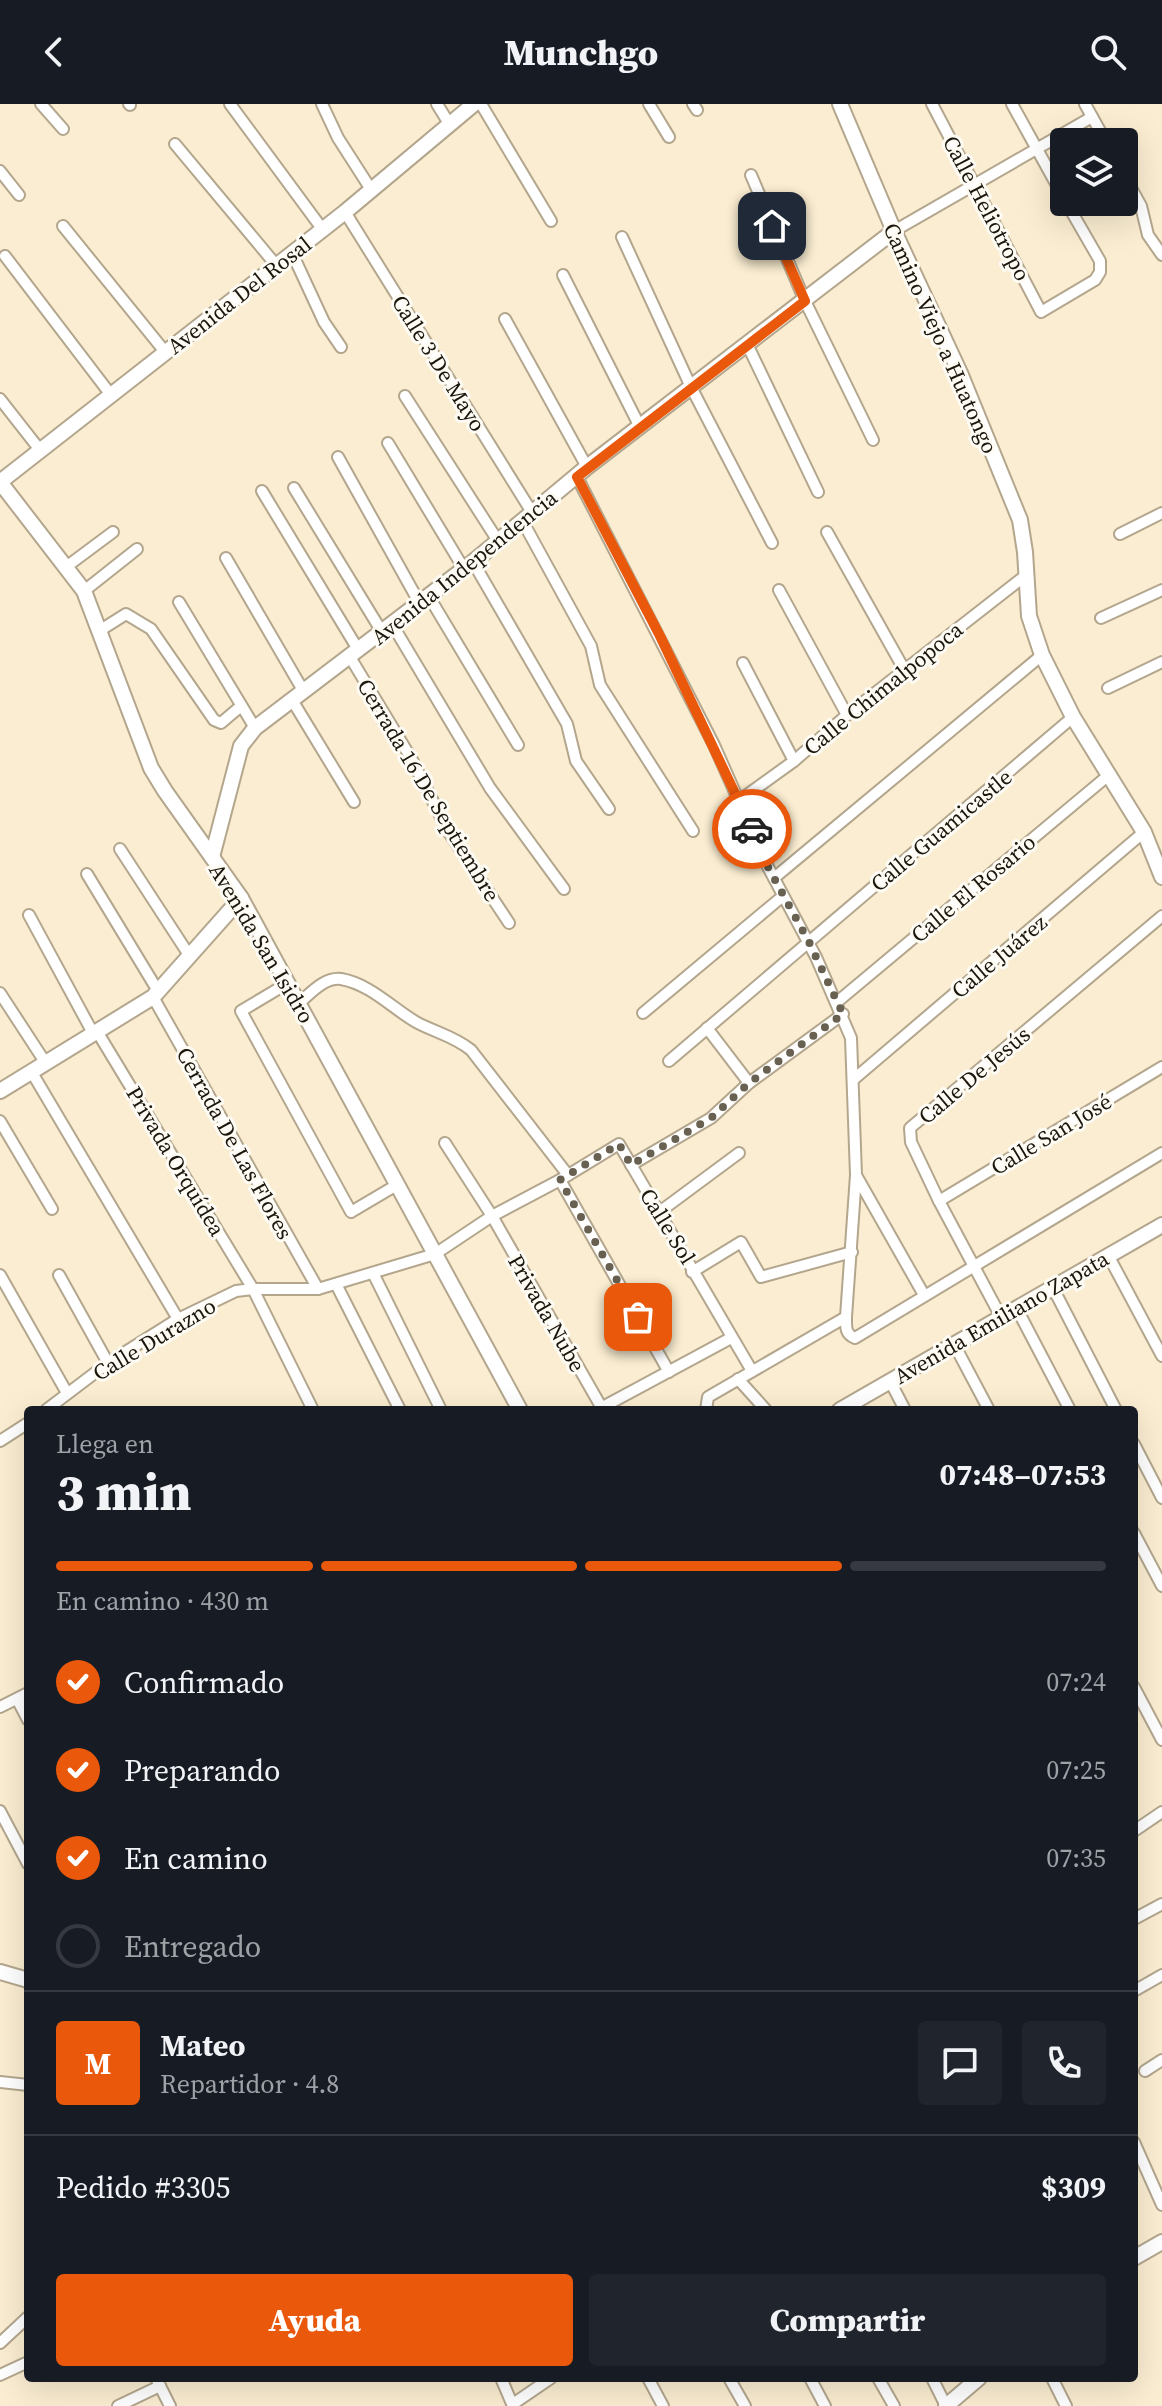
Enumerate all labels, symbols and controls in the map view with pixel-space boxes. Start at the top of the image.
text: Munchgo [504,28,658,77]
icon: back [32,30,76,74]
icon: search [1086,30,1130,74]
map controls [1050,128,1138,216]
button: layers [1050,128,1138,216]
street label: Calle Heliotropo [936,130,1038,286]
pin [738,192,806,260]
icon: home [750,204,794,248]
street label: Camino Viejo a Huatongo [877,218,1005,458]
street label: Avenida Del Rosal [161,229,317,361]
street label: Calle 3 De Mayo [385,289,493,437]
street label: Avenida Independencia [365,482,564,652]
street label: Calle Chimalpopoca [797,614,970,762]
street label: Cerrada 16 De Septiembre [350,673,508,907]
street label: Calle Guamicastle [864,762,1018,898]
courier [712,789,792,869]
icon: car [730,807,774,851]
street label: Calle El Rosario [904,827,1042,949]
street label: Avenida San Isidro [202,857,322,1029]
street label: Calle Juárez [945,907,1053,1005]
street label: Calle De Jesús [912,1019,1036,1131]
street label: Cerrada De Las Flores [170,1042,300,1244]
street label: Privada Orquídea [119,1081,233,1242]
street label: Calle San José [985,1086,1117,1182]
street label: Calle Sol [633,1182,703,1270]
street label: Avenida Emiliano Zapata [888,1243,1115,1391]
street label: Privada Nube [501,1249,593,1377]
pin [604,1283,672,1351]
street label: Calle Durazno [87,1290,221,1388]
icon: bag [616,1295,660,1339]
text: Llega en [56,1426,154,1462]
text: 07:48–07:53 [939,1454,1106,1495]
text: 3 min [56,1456,192,1527]
text: En camino · 430 m [56,1583,269,1619]
icon: check [56,1660,100,1704]
text: Confirmado [124,1662,284,1703]
text: 07:24 [1046,1664,1106,1700]
icon: check [56,1748,100,1792]
text: Preparando [124,1750,281,1791]
text: 07:25 [1046,1752,1106,1788]
icon: check [56,1836,100,1880]
text: En camino [124,1838,268,1879]
text: 07:35 [1046,1840,1106,1876]
text: Entregado [124,1926,261,1967]
button: chat [918,2021,1002,2105]
button: phone [1022,2021,1106,2105]
text: Mateo [160,2025,245,2066]
text: M [85,2043,111,2084]
text: Repartidor · 4.8 [160,2066,339,2102]
text: Pedido #3305 [56,2167,231,2208]
text: $309 [1041,2167,1106,2208]
button: Ayuda [56,2274,573,2366]
button: Compartir [589,2274,1106,2366]

